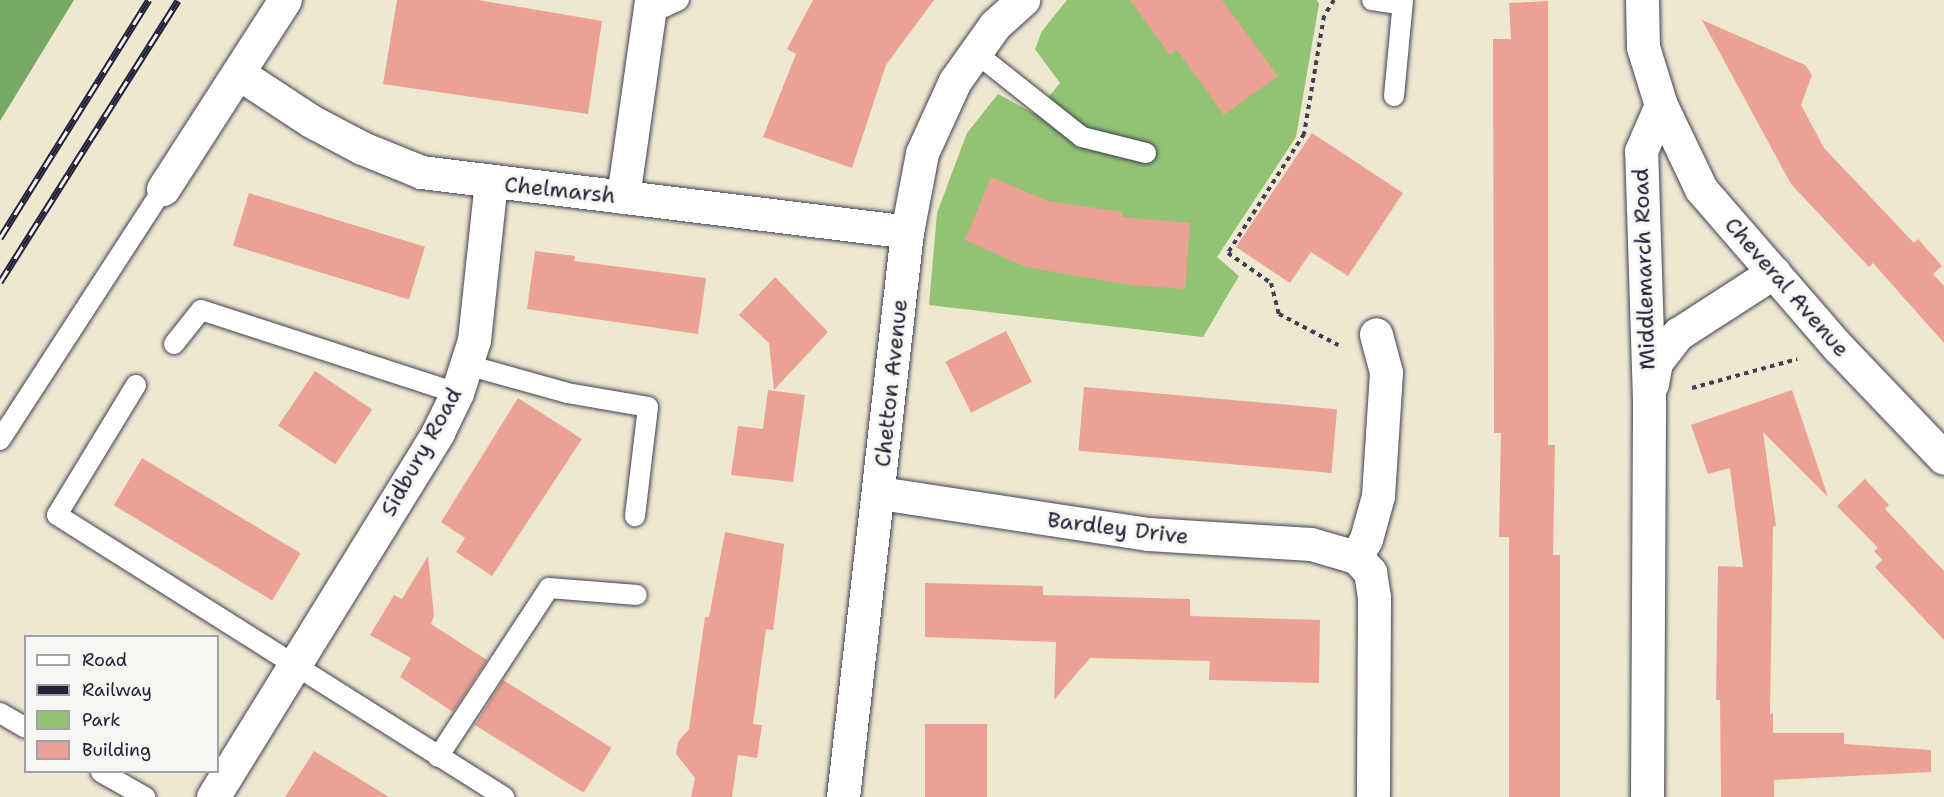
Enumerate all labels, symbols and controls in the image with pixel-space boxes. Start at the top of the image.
street label: Middlemarch Road [1627,168,1661,370]
street label: Chelmarsh [503,171,617,209]
street label: Cheveral Avenue [1719,212,1855,362]
street label: Chetton Avenue [869,298,913,468]
street label: Sidbury Road [375,383,467,521]
street label: Bardley Drive [1046,506,1190,550]
legend [24,635,219,773]
text: Road [82,648,127,672]
text: Railway [82,678,152,702]
text: Park [82,708,121,732]
text: Building [82,738,151,762]

